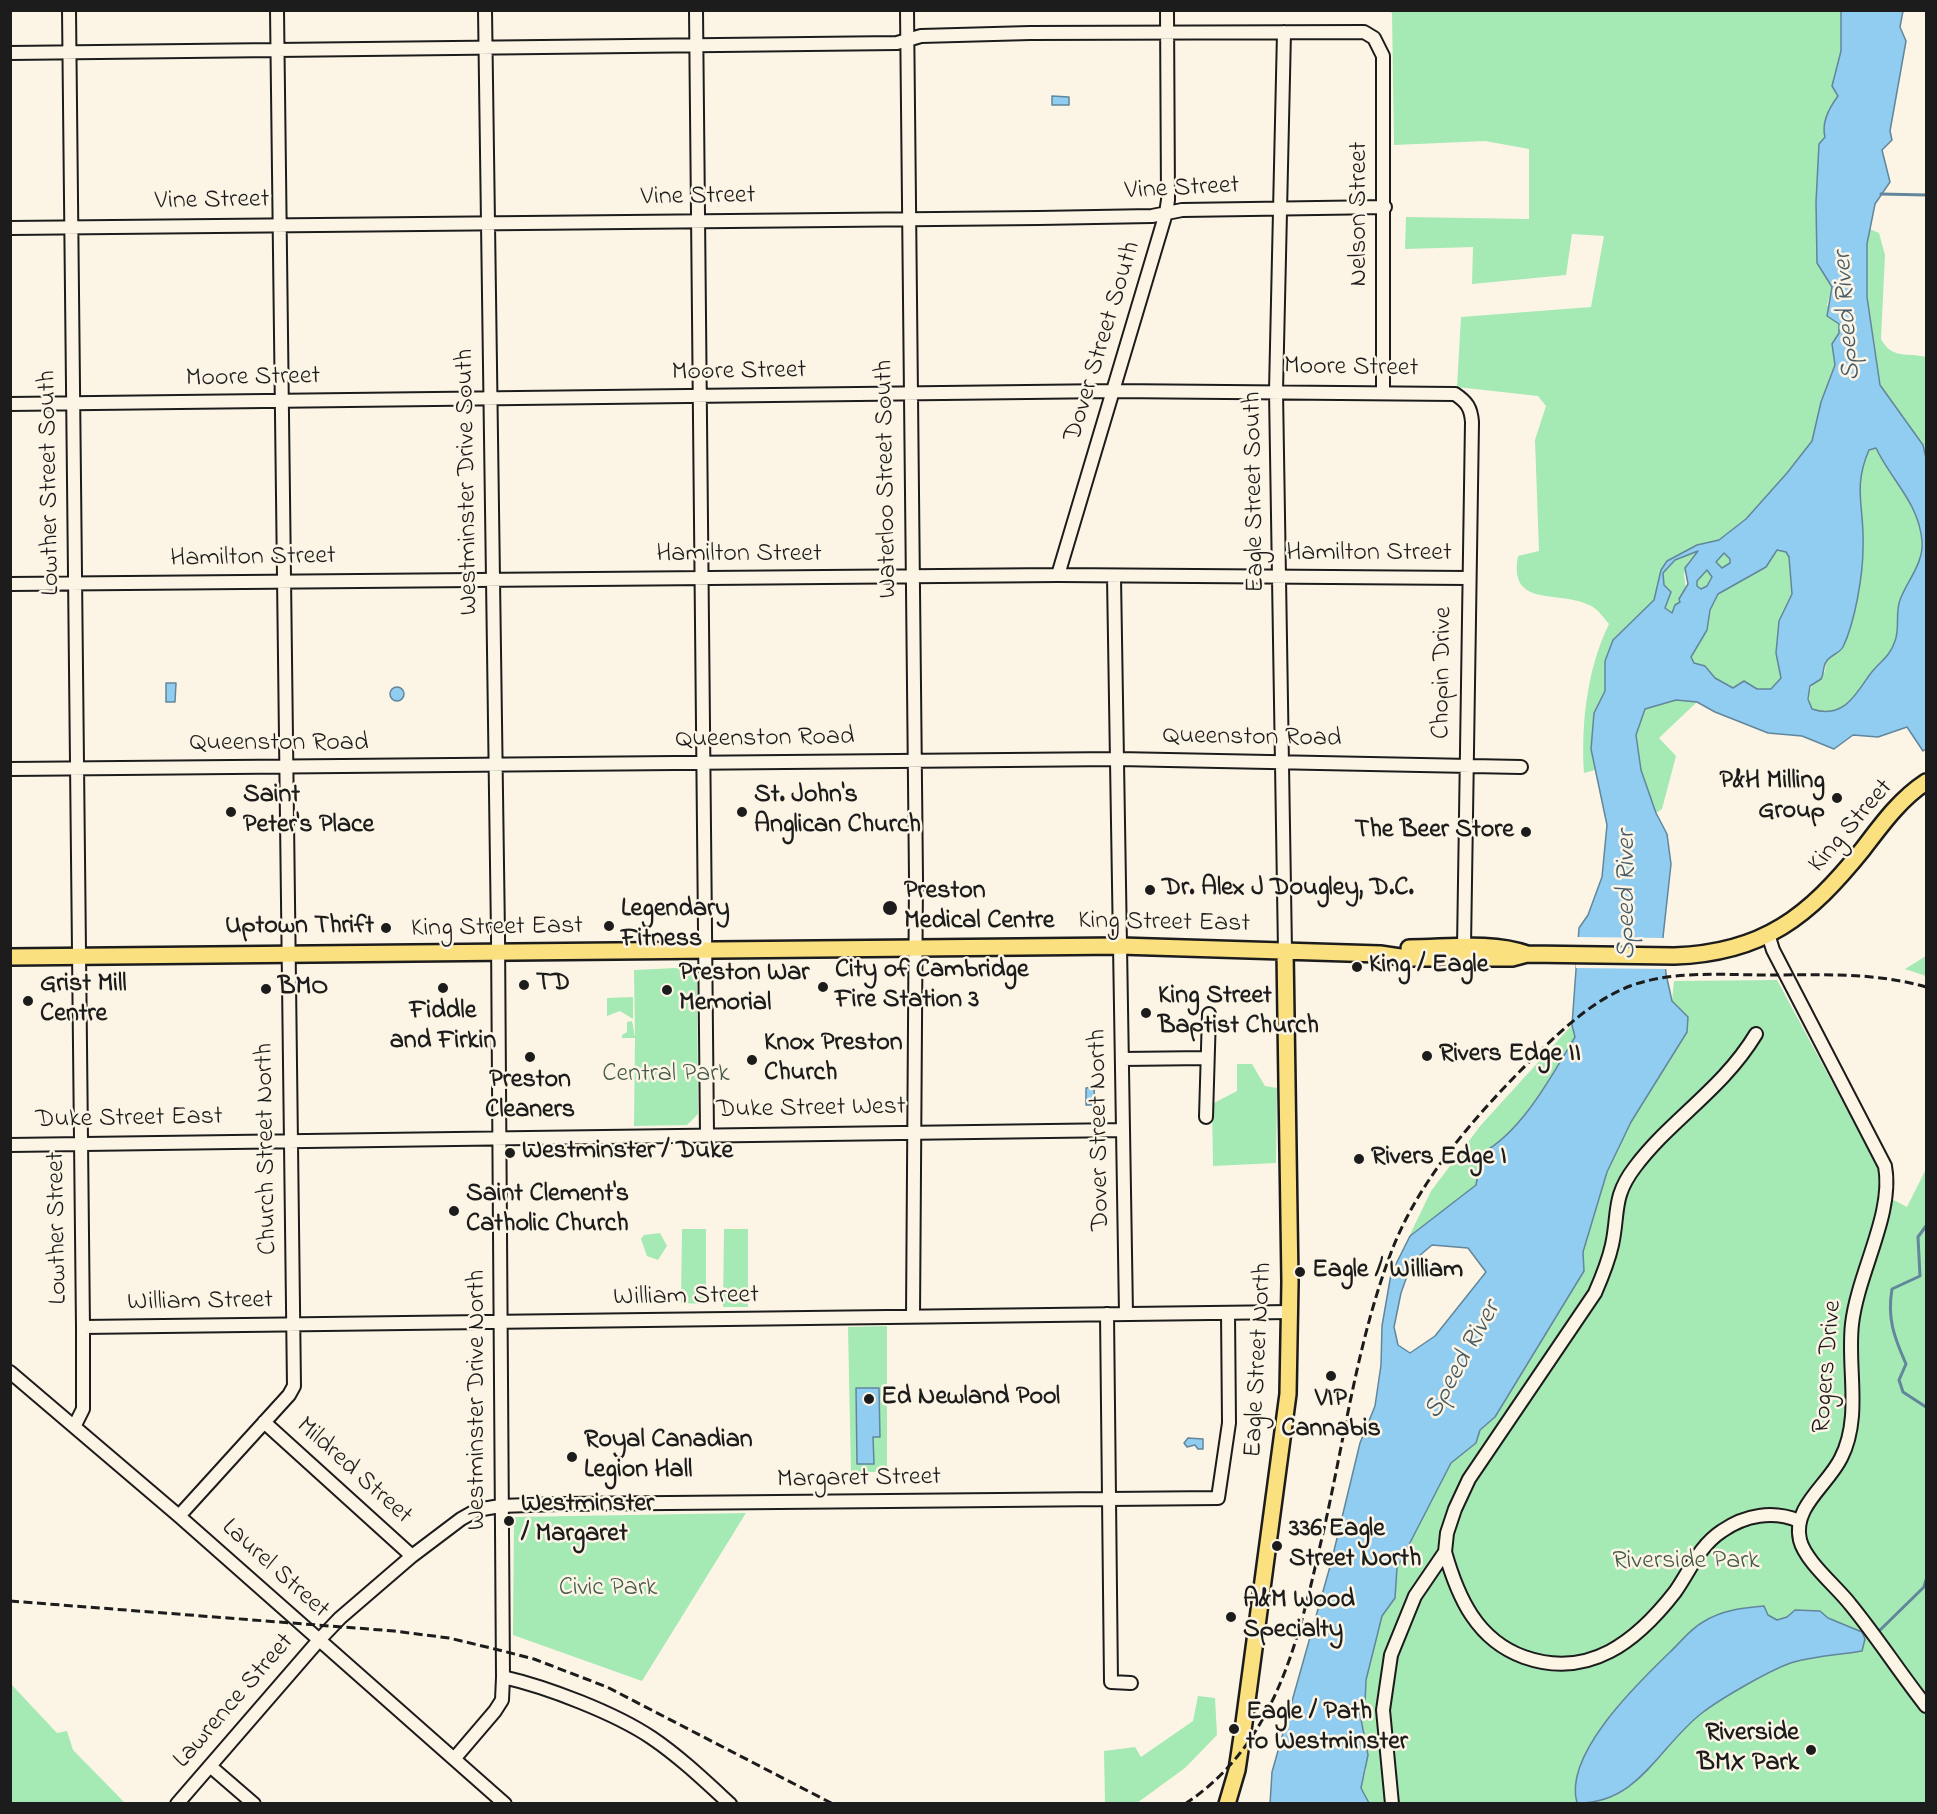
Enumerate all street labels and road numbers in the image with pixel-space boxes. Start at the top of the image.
street label: Nelson Street [1345,141,1377,287]
street label: Vine Street [1124,171,1240,209]
street label: Vine Street [640,181,756,215]
street label: Vine Street [154,185,270,219]
street label: Dover Street South [1059,238,1149,446]
street label: Westminster Drive South [451,348,487,616]
street label: Moore Street [1283,352,1419,386]
street label: Moore Street [671,356,807,390]
street label: Waterloo Street South [870,359,906,599]
street label: Moore Street [185,362,321,396]
street label: Lowther Street South [33,370,69,596]
street label: Eagle Street South [1239,391,1273,593]
street label: Hamilton Street [1286,539,1452,571]
street label: Hamilton Street [656,540,822,572]
street label: Hamilton Street [170,542,336,576]
street label: Chopin Drive [1427,606,1461,740]
street label: Queenston Road [1162,722,1342,756]
street label: Queenston Road [675,723,855,757]
street label: Queenston Road [190,729,368,761]
street label: King Street [1803,774,1901,880]
street label: King Street East [1078,907,1250,941]
street label: King Street East [411,912,583,946]
street label: Dover Street North [1084,1029,1118,1231]
street label: Church Street North [251,1043,285,1255]
street label: Duke Street West [716,1093,906,1127]
street label: Duke Street East [35,1103,223,1137]
street label: Lowther Street [42,1151,76,1305]
street label: Eagle Street North [1239,1262,1281,1458]
street label: Westminster Drive North [463,1270,495,1530]
street label: William Street [613,1281,759,1315]
street label: William Street [127,1286,273,1320]
street label: Rogers Drive [1808,1299,1850,1435]
street label: Mildred Street [288,1412,418,1532]
street label: Margaret Street [777,1463,941,1497]
street label: Laurel Street [214,1513,334,1627]
street label: Lawrence Street [168,1628,302,1776]

